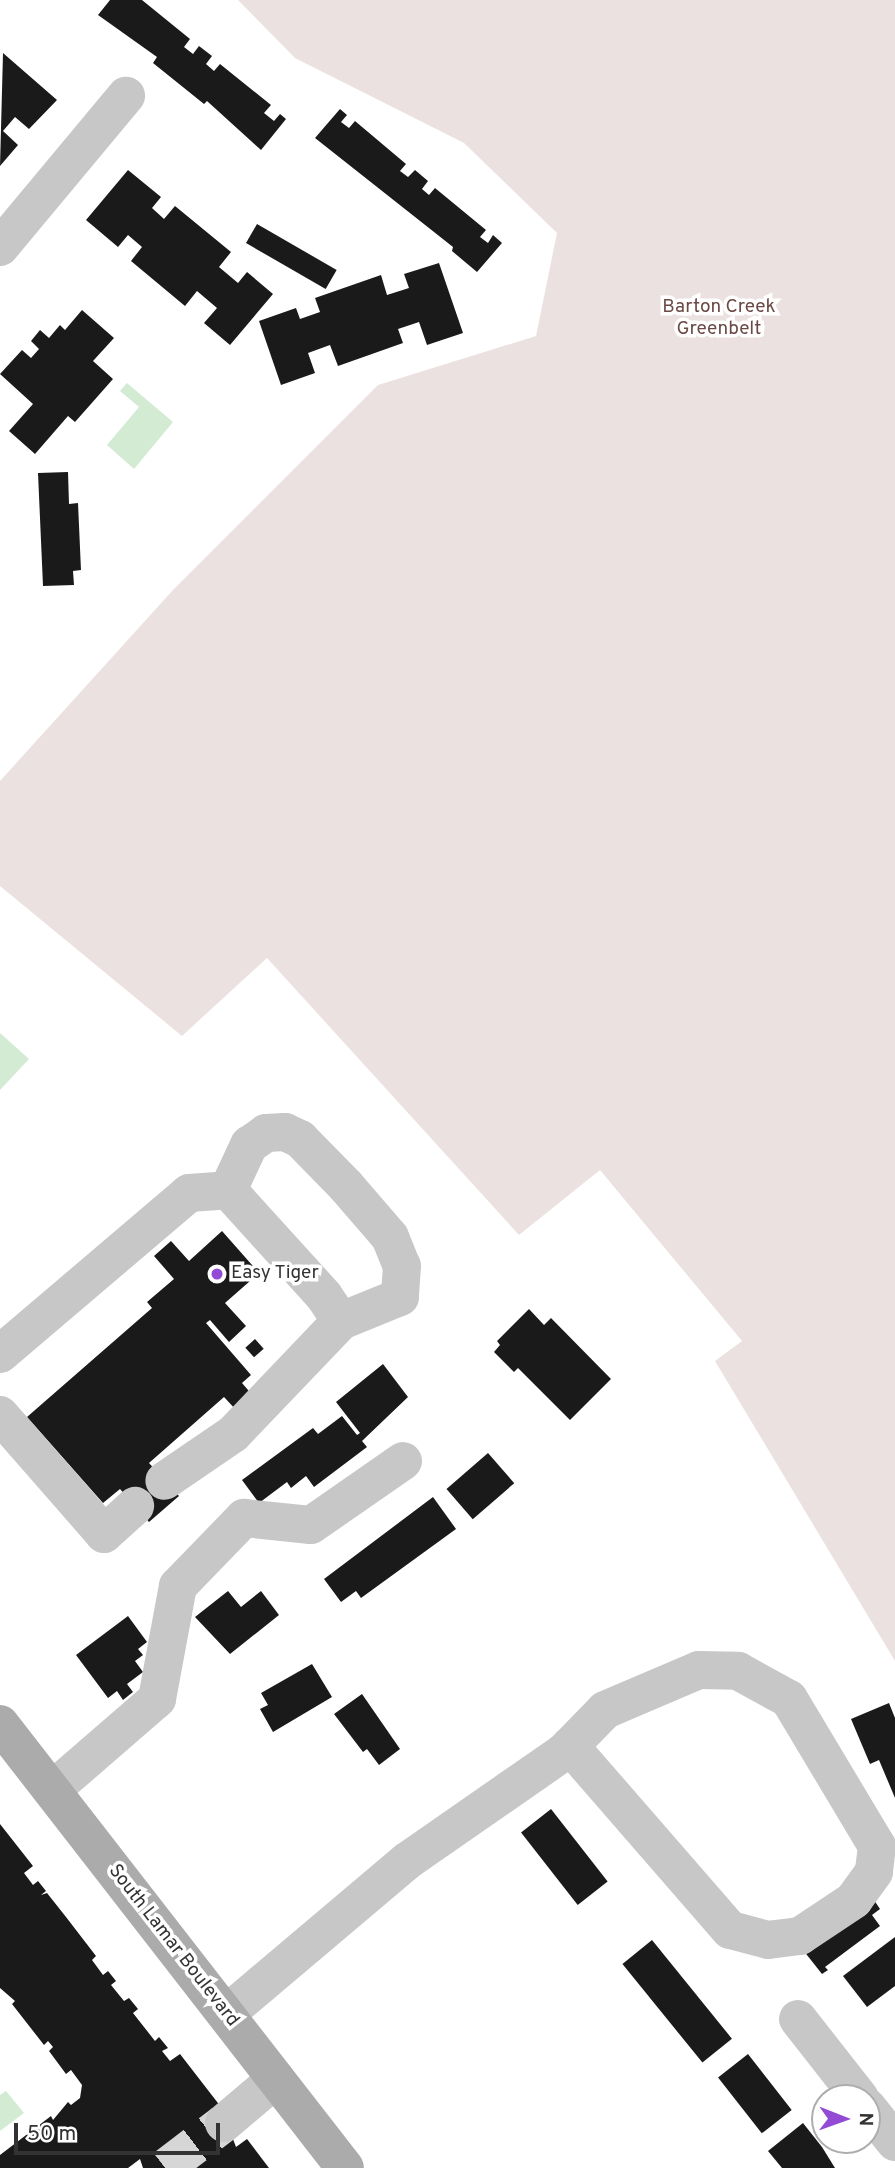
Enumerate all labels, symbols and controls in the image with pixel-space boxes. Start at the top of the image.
park label: Barton Creek Greenbelt [662,297,776,341]
place label: Easy Tiger [231,1263,320,1285]
marker: Easy Tiger [209,1266,225,1282]
street label: South Lamar Boulevard [103,1860,243,2032]
north arrow [811,2084,881,2154]
scale bar [18,2108,224,2152]
text: N [853,2112,877,2126]
text: 50 m [27,2121,76,2148]

